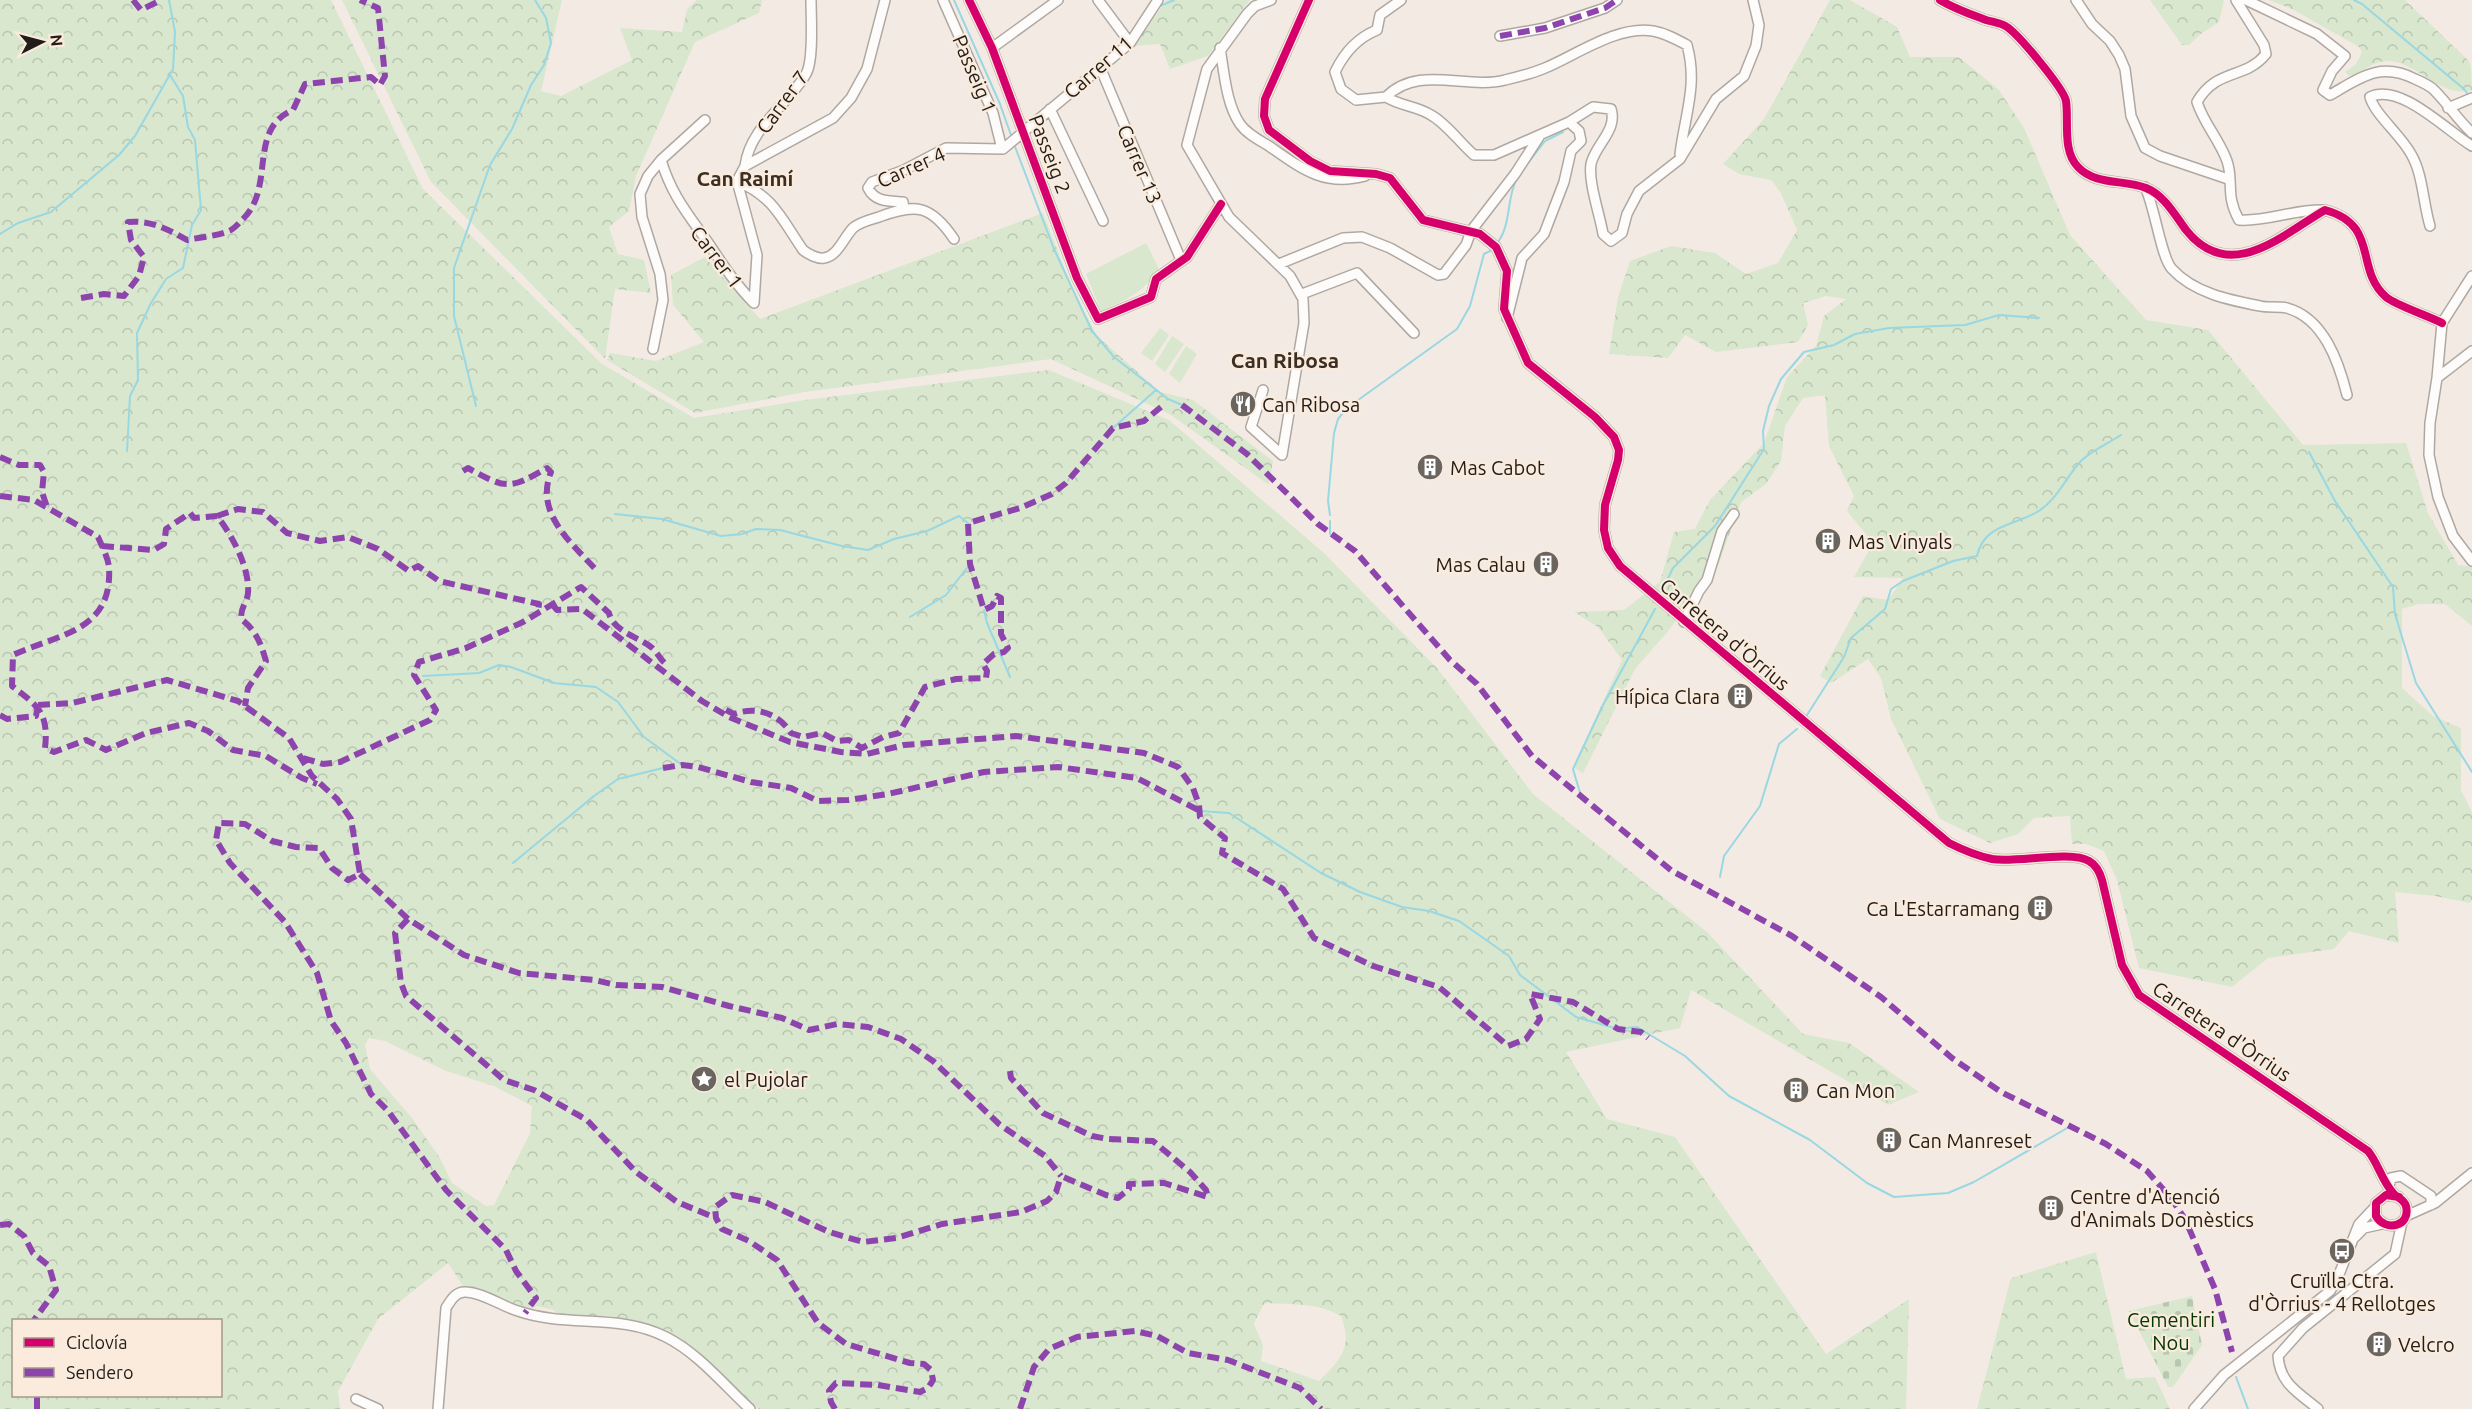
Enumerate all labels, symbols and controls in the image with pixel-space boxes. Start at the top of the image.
north arrow [12,12,72,72]
street label: Passeig 1 [948,31,1002,117]
street label: Carrer 11 [1059,31,1137,103]
text: N [47,34,66,47]
street label: Carrer 7 [751,66,813,138]
street label: Passeig 2 [1024,111,1076,197]
street label: Carrer 13 [1113,121,1167,207]
street label: Carrer 4 [873,142,949,192]
district label: Can Raimí [697,166,794,190]
street label: Carrer 1 [686,221,748,293]
district label: Can Ribosa [1231,348,1339,372]
restaurant icon: Can Ribosa [1228,389,1258,419]
place label: Can Ribosa [1262,393,1360,416]
building icon: Mas Cabot [1415,452,1445,482]
place label: Mas Cabot [1450,456,1545,479]
building icon: Mas Vinyals [1813,526,1843,556]
place label: Mas Vinyals [1848,530,1952,553]
building icon: Mas Calau [1531,549,1561,579]
place label: Mas Calau [1436,553,1526,576]
street label: Carretera d'Òrrius [1656,573,1794,695]
building icon: Hípica Clara [1725,681,1755,711]
place label: Hípica Clara [1615,685,1720,708]
building icon: Ca L'Estarramang [2025,893,2055,923]
place label: Ca L'Estarramang [1866,897,2020,920]
street label: Carretera d'Òrrius [2148,976,2296,1086]
place icon: el Pujolar [689,1064,719,1094]
place label: el Pujolar [724,1068,808,1091]
building icon: Can Mon [1781,1075,1811,1105]
place label: Can Mon [1816,1079,1895,1102]
building icon: Can Manreset [1874,1125,1904,1155]
place label: Can Manreset [1908,1129,2032,1152]
place label: Centre d'Atenció d'Animals Domèstics [2070,1185,2254,1231]
building icon: Centre d'Atenció d'Animals Domèstics [2036,1193,2066,1223]
bus stop icon: Cruïlla Ctra. d'Òrrius - 4 Rellotges [2327,1236,2357,1266]
place label: Cruïlla Ctra. d'Òrrius - 4 Rellotges [2248,1269,2436,1315]
park label: Cementiri Nou [2127,1308,2215,1354]
legend [12,1319,222,1397]
building icon: Velcro [2364,1329,2394,1359]
text: Ciclovía [66,1332,127,1352]
place label: Velcro [2398,1333,2455,1356]
text: Sendero [66,1362,133,1382]

